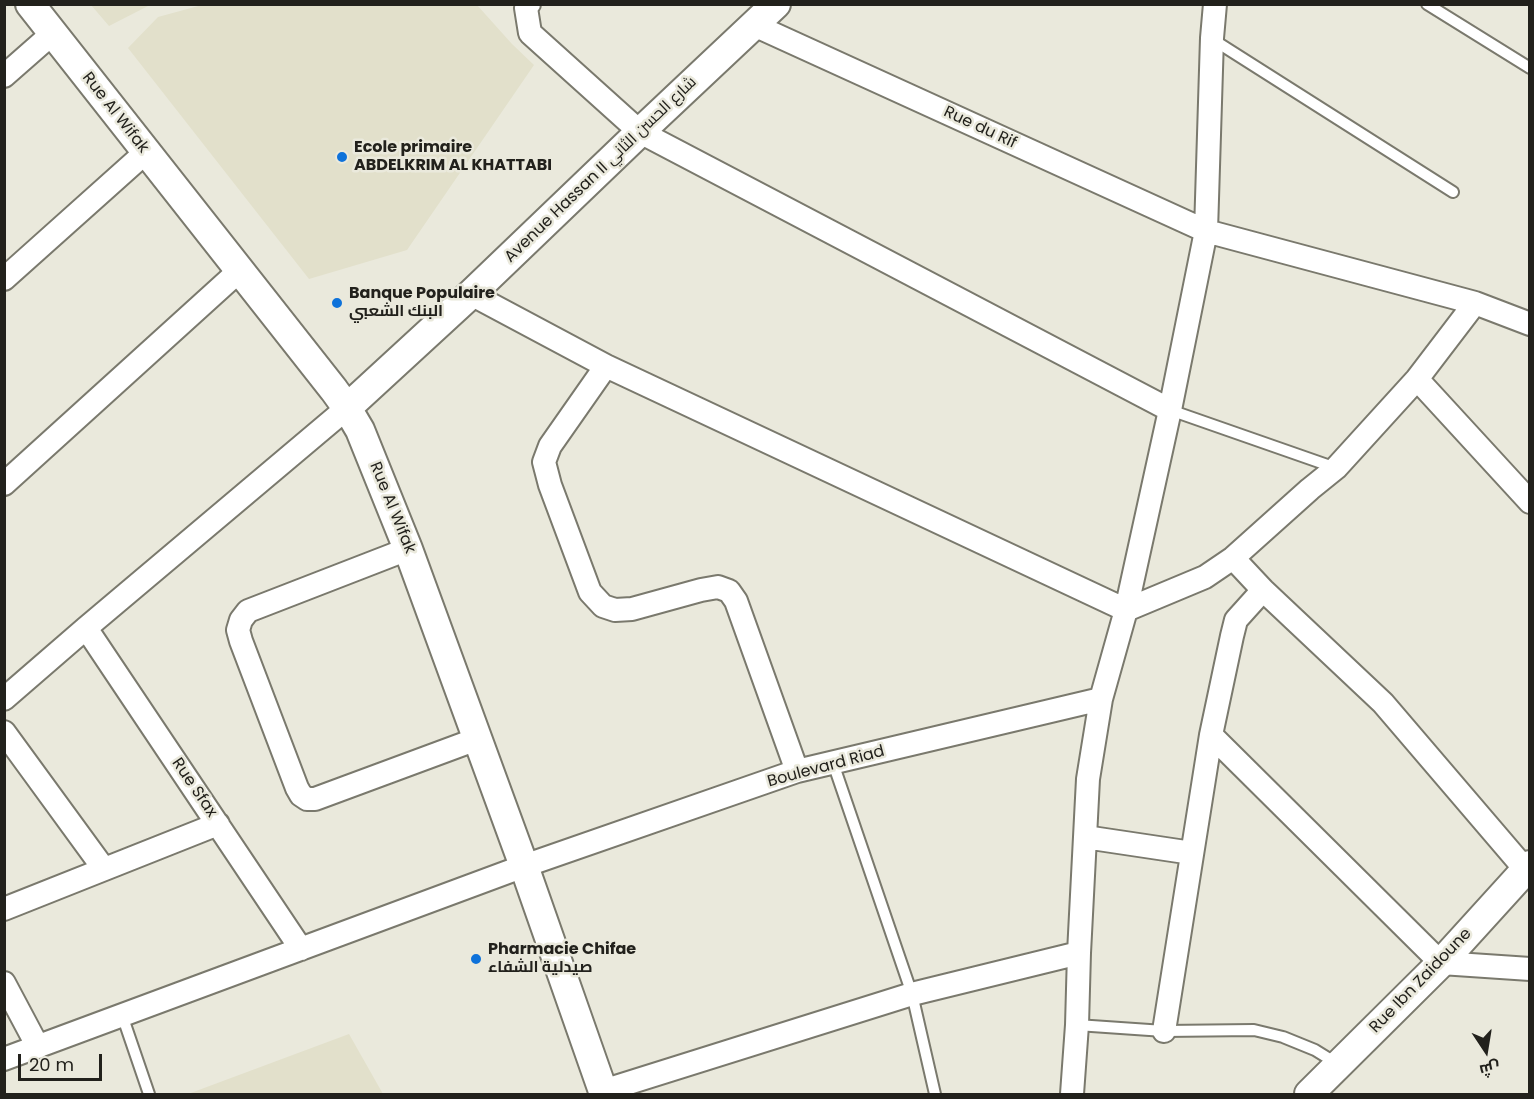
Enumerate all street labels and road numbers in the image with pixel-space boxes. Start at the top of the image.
street label: Rue Al Wifak [78,69,152,157]
street label: Avenue Hassan II شارع الحسن الثاني [501,73,701,267]
street label: Rue du Rif [940,103,1020,153]
street label: Rue Al Wifak [365,459,419,557]
street label: Boulevard Riad [765,742,887,792]
street label: Rue Sfax [167,755,221,821]
street label: Rue Ibn Zaidoune [1366,925,1476,1037]

